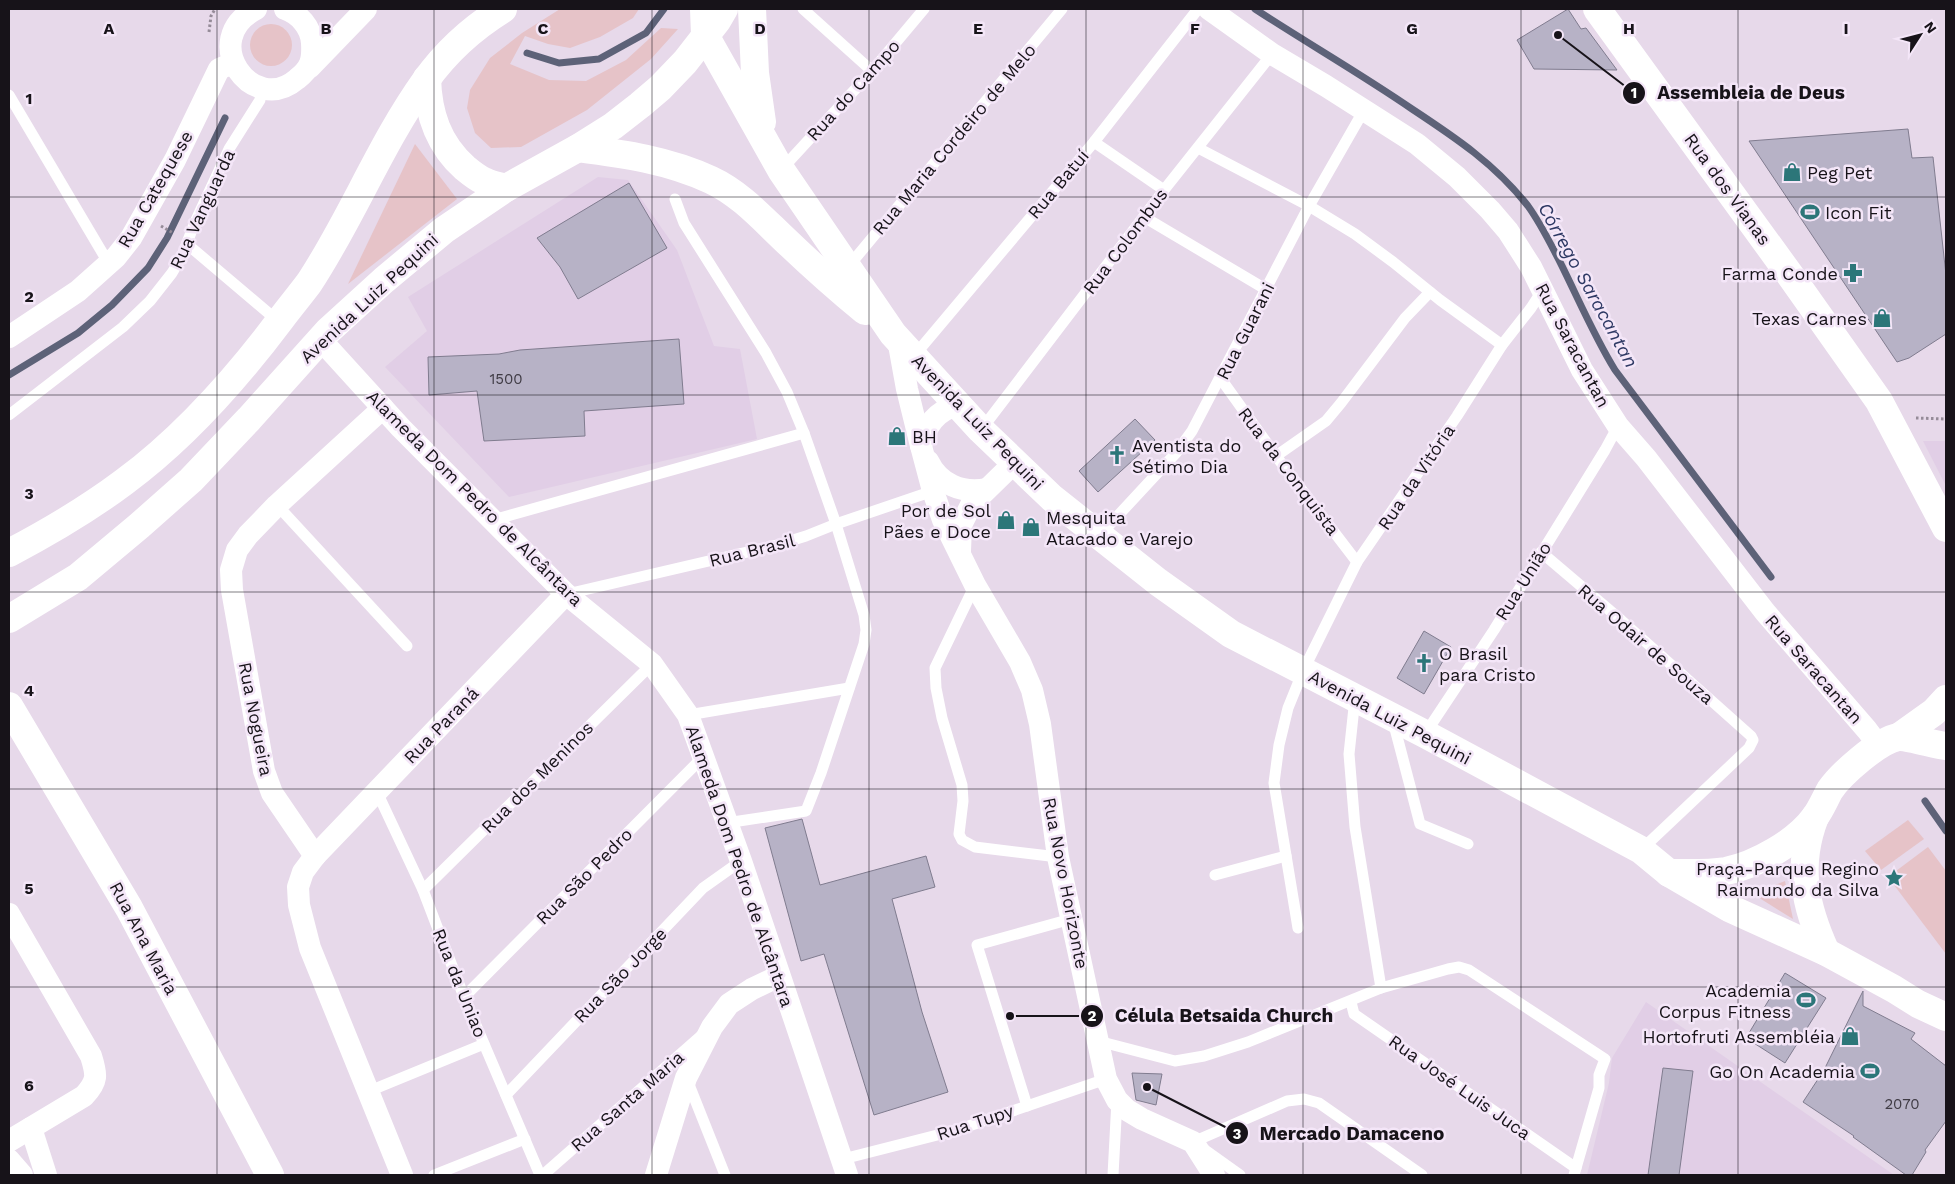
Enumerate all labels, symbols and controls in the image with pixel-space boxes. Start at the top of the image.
north arrow [1895,10,1945,60]
text: N [1921,18,1940,36]
text: A [104,19,115,38]
text: B [321,19,332,38]
text: C [538,19,549,38]
text: D [754,19,766,38]
text: E [973,19,983,38]
text: F [1190,19,1200,38]
text: G [1406,19,1418,38]
text: H [1623,19,1635,38]
text: I [1843,19,1849,38]
street label: Rua do Campo [802,35,904,145]
street label: Rua Maria Cordeiro de Melo [868,39,1040,239]
callout: Assembleia de Deus [1622,76,1855,110]
text: Assembleia de Deus [1657,81,1845,104]
text: 1 [1631,84,1637,102]
text: 1 [26,89,32,108]
street label: Rua Catequese [113,127,197,251]
street label: Rua dos Vianas [1680,129,1776,249]
street label: Rua Batuí [1023,145,1093,223]
street label: Rua Vanguarda [165,146,239,272]
shop icon: Peg Pet [1781,161,1803,183]
place label: Peg Pet [1807,162,1873,183]
street label: Rua Colombus [1078,184,1172,298]
water label: Córrego Saracantan [1533,198,1643,372]
sports icon: Icon Fit [1799,201,1821,223]
place label: Icon Fit [1825,202,1892,223]
street label: Avenida Luiz Pequini [296,229,442,367]
pharmacy icon: Farma Conde [1842,262,1864,284]
place label: Farma Conde [1721,263,1838,284]
street label: Rua Guarani [1212,279,1278,383]
street label: Rua Saracantan [1531,279,1615,411]
text: 2 [24,287,34,306]
shop icon: Texas Carnes [1871,307,1893,329]
place label: Texas Carnes [1752,308,1867,329]
street label: Avenida Luiz Pequini [908,350,1048,494]
house number: 1500 [489,370,523,388]
street label: Alameda Dom Pedro de Alcântara [363,386,587,610]
street label: Rua da Conquista [1234,403,1344,539]
street label: Rua da Vitória [1373,420,1459,534]
shop icon: BH [886,425,908,447]
place label: BH [912,426,937,447]
place label: Aventista do Sétimo Dia [1132,435,1241,477]
church icon: Aventista do Sétimo Dia [1106,444,1128,466]
text: 3 [24,484,34,503]
place label: Por de Sol Pães e Doce [883,500,991,542]
place label: Mesquita Atacado e Varejo [1046,507,1193,549]
shop icon: Por de Sol Pães e Doce [995,509,1017,531]
shop icon: Mesquita Atacado e Varejo [1020,516,1042,538]
street label: Rua Brasil [707,529,798,571]
street label: Rua União [1491,538,1555,624]
street label: Rua Odair de Souza [1574,579,1718,709]
street label: Rua Saracantan [1761,610,1867,728]
place label: O Brasil para Cristo [1439,643,1536,685]
church icon: O Brasil para Cristo [1413,652,1435,674]
street label: Rua Nogueira [235,660,277,778]
street label: Avenida Luiz Pequini [1305,665,1475,769]
text: 4 [24,681,34,700]
street label: Rua Paraná [399,682,483,768]
street label: Rua dos Meninos [477,717,597,837]
street label: Alameda Dom Pedro de Alcântara [682,722,798,1010]
street label: Rua Novo Horizonte [1039,796,1093,970]
street label: Rua São Pedro [531,823,637,929]
place label: Praça-Parque Regino Raimundo da Silva [1696,858,1879,900]
place icon: Praça-Parque Regino Raimundo da Silva [1883,867,1905,889]
street label: Rua Ana Maria [105,878,183,998]
text: 5 [24,879,34,898]
street label: Rua São Jorge [569,923,671,1027]
street label: Rua da Uniao [429,925,491,1041]
place label: Academia Corpus Fitness [1659,980,1791,1022]
sports icon: Academia Corpus Fitness [1795,989,1817,1011]
callout: Célula Betsaida Church [1079,999,1343,1033]
text: Célula Betsaida Church [1115,1004,1333,1027]
text: 2 [1088,1007,1097,1025]
shop icon: Hortofruti Assembléia [1839,1025,1861,1047]
place label: Hortofruti Assembléia [1642,1026,1835,1047]
street label: Rua José Luis Juca [1385,1030,1535,1144]
street label: Rua Santa Maria [566,1046,688,1156]
sports icon: Go On Academia [1859,1060,1881,1082]
place label: Go On Academia [1709,1061,1855,1082]
text: 6 [24,1076,34,1095]
house number: 2070 [1884,1095,1920,1113]
street label: Rua Tupy [934,1100,1017,1144]
callout: Mercado Damaceno [1224,1116,1454,1150]
text: Mercado Damaceno [1260,1122,1445,1145]
text: 3 [1233,1125,1242,1143]

